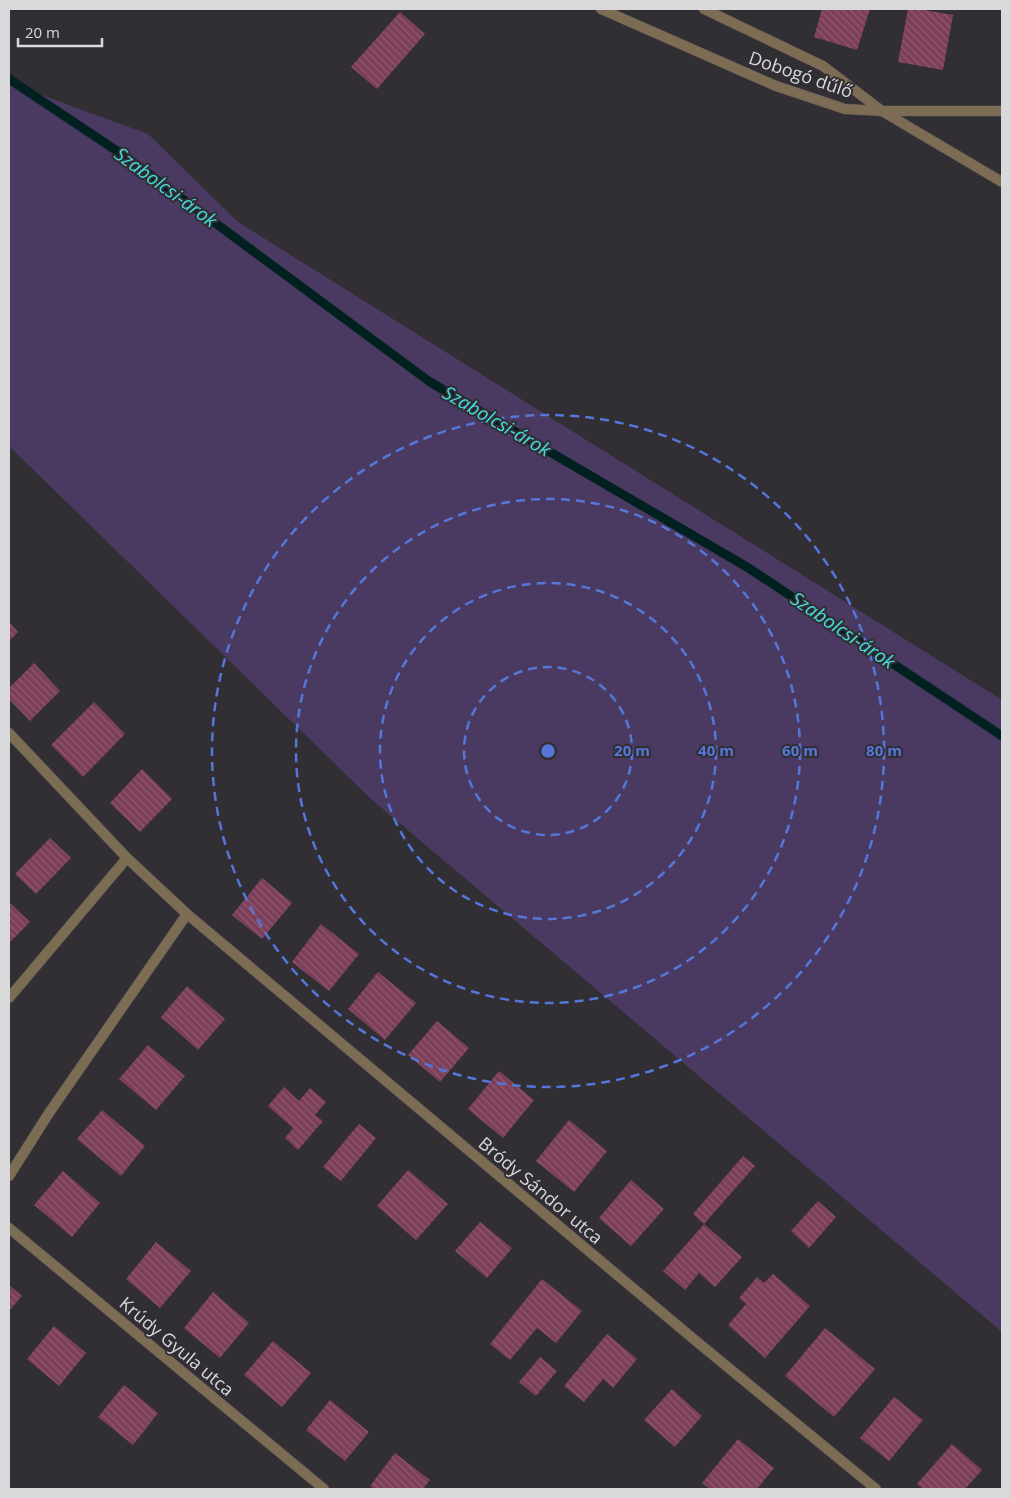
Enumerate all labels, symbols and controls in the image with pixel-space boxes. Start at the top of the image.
scale bar [18,15,101,47]
text: 20 m [25,22,60,42]
street label: Dobogó dűlő [746,45,856,103]
water label: Szabolcsi-árok [109,141,223,233]
water label: Szabolcsi-árok [438,379,557,463]
water label: Szabolcsi-árok [786,585,901,675]
text: 20 m [614,740,650,760]
text: 40 m [698,740,734,760]
text: 60 m [782,740,818,760]
text: 80 m [866,740,902,760]
centre of rings [539,742,557,760]
street label: Bródy Sándor utca [474,1131,608,1249]
street label: Krúdy Gyula utca [115,1291,239,1401]

